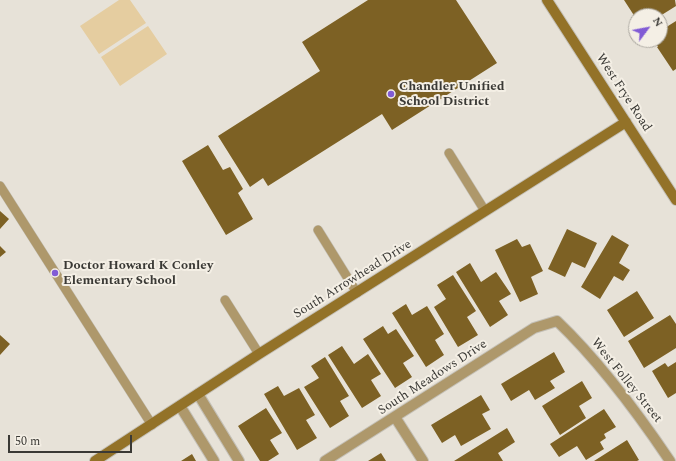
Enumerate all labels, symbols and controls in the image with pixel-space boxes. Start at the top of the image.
north arrow [628,8,668,48]
text: N [648,14,667,30]
street label: West Frye Road [592,51,654,135]
place label: Chandler Unified School District [399,79,504,110]
marker: Chandler Unified School District [386,89,396,99]
street label: South Arrowhead Drive [291,237,415,323]
place label: Doctor Howard K Conley Elementary School [63,258,213,289]
marker: Doctor Howard K Conley Elementary School [50,268,60,278]
street label: West Folley Street [587,336,665,426]
street label: South Meadows Drive [376,337,490,419]
scale bar [10,427,134,453]
text: 50 m [15,432,40,451]

